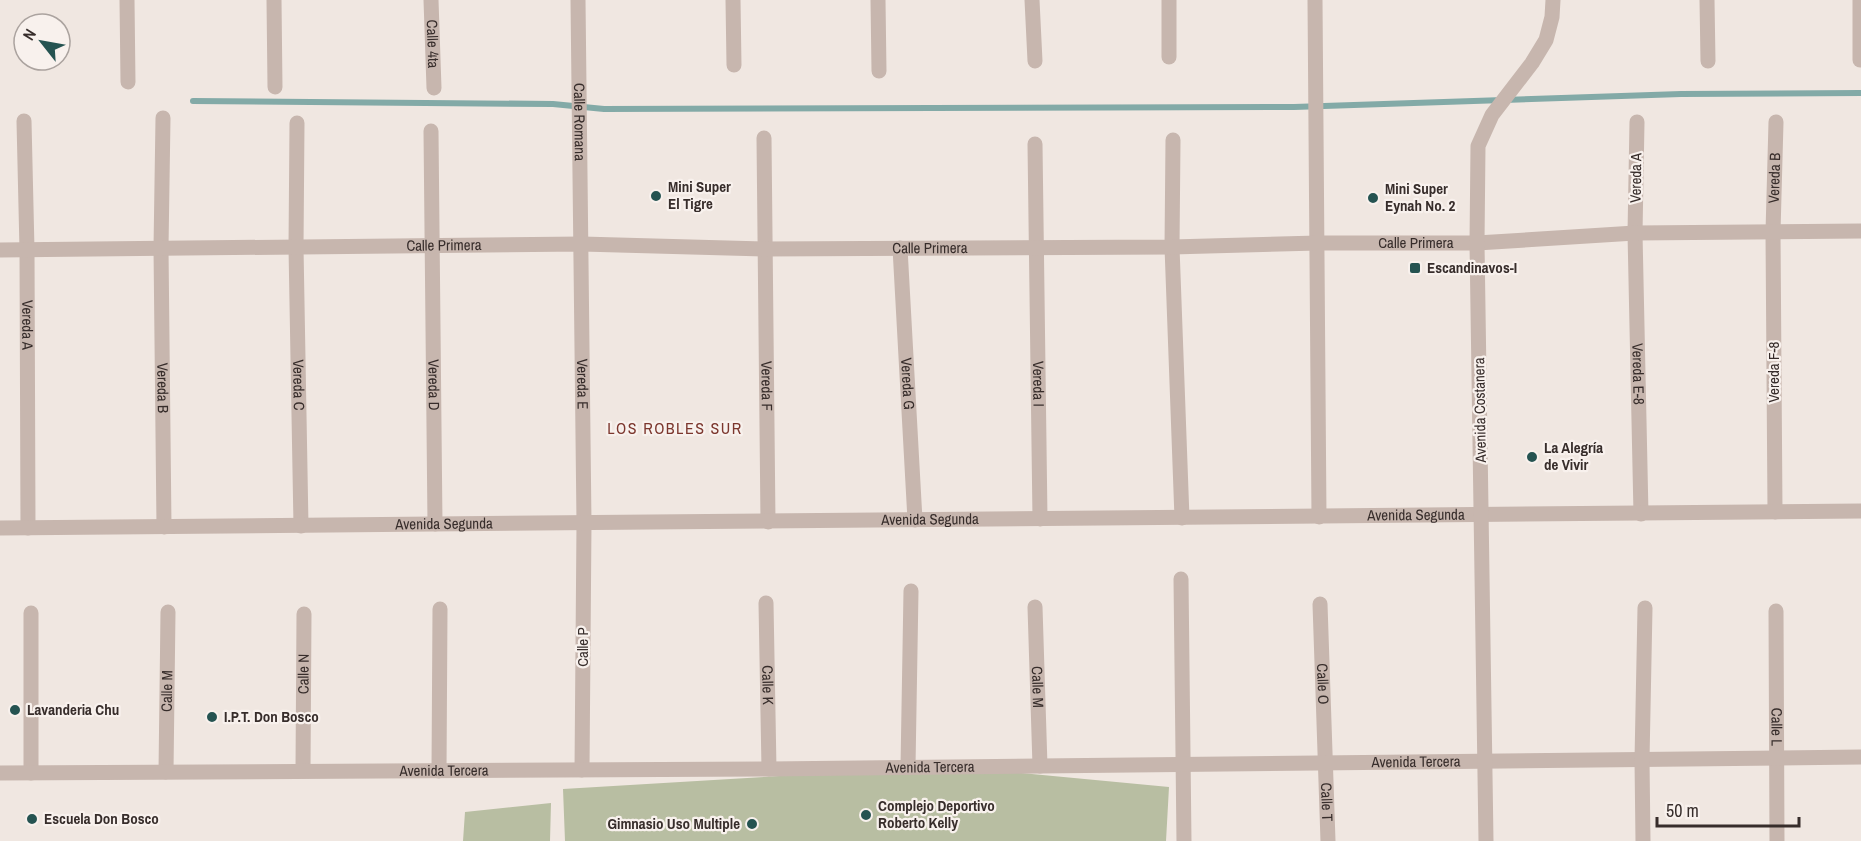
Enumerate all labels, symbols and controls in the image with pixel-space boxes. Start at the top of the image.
north arrow [12,12,72,72]
street label: Calle 4ta [422,19,444,69]
text: N [17,25,41,44]
street label: Calle Romana [569,83,591,161]
street label: Vereda A [1625,152,1646,203]
street label: Vereda B [1763,152,1785,204]
place label: Mini Super El Tigre [668,176,731,214]
place label: Mini Super Eynah No. 2 [1385,178,1456,216]
marker: Mini Super El Tigre [649,189,663,203]
marker: Mini Super Eynah No. 2 [1366,191,1380,205]
street label: Calle Primera [1378,232,1454,253]
street label: Calle Primera [406,234,482,256]
street label: Calle Primera [892,237,968,258]
place label: Escandinavos-I [1427,257,1517,278]
marker: Escandinavos-I [1408,261,1422,275]
street label: Vereda A [17,300,38,351]
street label: Vereda F-8 [1763,341,1784,402]
street label: Vereda E-8 [1627,343,1650,405]
street label: Vereda G [896,357,920,410]
street label: Avenida Costanera [1468,357,1491,464]
street label: Vereda C [288,359,310,411]
street label: Vereda D [423,359,445,411]
street label: Vereda E [572,359,594,409]
street label: Vereda F [756,361,778,411]
street label: Vereda I [1028,361,1050,407]
street label: Vereda B [152,363,174,413]
district label: LOS ROBLES SUR [607,417,743,439]
place label: La Alegría de Vivir [1544,437,1603,475]
marker: La Alegría de Vivir [1525,450,1539,464]
street label: Avenida Segunda [1366,504,1465,526]
street label: Avenida Segunda [880,508,979,530]
street label: Avenida Segunda [394,512,493,534]
street label: Calle P [572,627,593,667]
street label: Calle N [292,654,314,694]
street label: Calle O [1312,663,1334,705]
street label: Calle K [757,665,779,706]
street label: Calle M [1027,666,1049,708]
street label: Calle M [156,670,177,712]
place label: Lavanderia Chu [27,699,119,720]
marker: Lavanderia Chu [8,703,22,717]
place label: I.P.T. Don Bosco [224,706,319,727]
street label: Calle L [1766,708,1788,746]
marker: I.P.T. Don Bosco [205,710,219,724]
street label: Avenida Tercera [1370,750,1461,772]
street label: Avenida Tercera [884,756,975,778]
street label: Avenida Tercera [398,759,489,781]
street label: Calle T [1316,782,1338,822]
scale bar [1657,790,1800,828]
place label: Complejo Deportivo Roberto Kelly [878,795,995,833]
text: 50 m [1666,798,1699,823]
place label: Escuela Don Bosco [44,808,159,829]
marker: Complejo Deportivo Roberto Kelly [859,808,873,822]
marker: Escuela Don Bosco [25,812,39,826]
place label: Gimnasio Uso Multiple [607,813,740,834]
marker: Gimnasio Uso Multiple [745,817,759,831]

